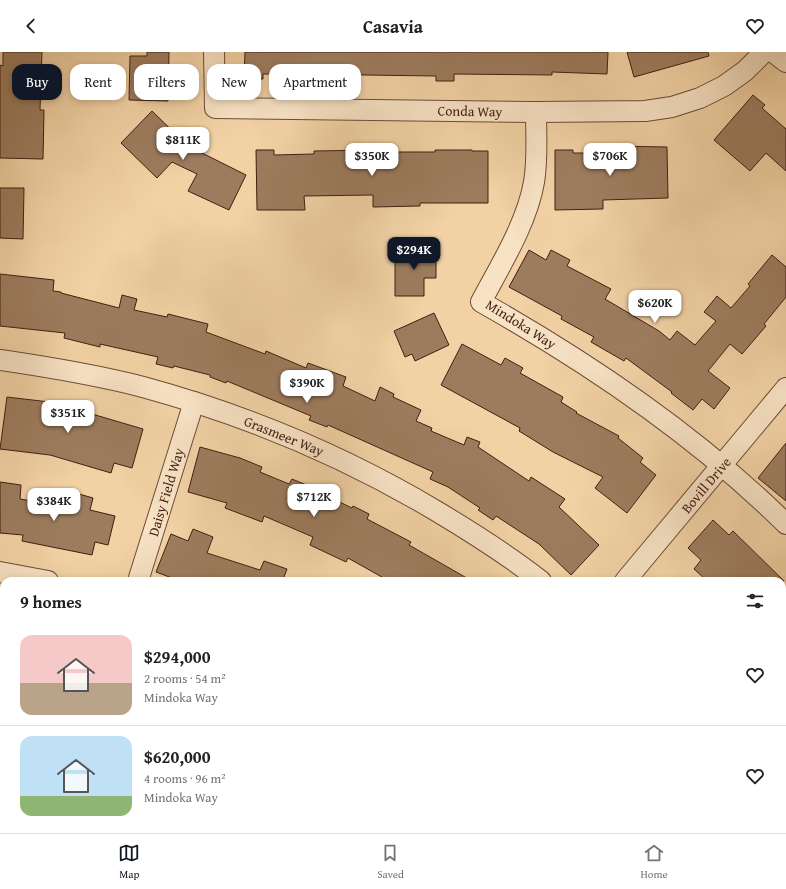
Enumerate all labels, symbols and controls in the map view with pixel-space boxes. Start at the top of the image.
text: Casavia [363,13,423,40]
icon: back [20,15,42,37]
icon: heart [744,15,766,37]
chip: Buy [12,64,62,100]
chip: Rent [70,64,126,100]
chip: Filters [134,64,199,100]
chip: New [207,64,261,100]
chip: Apartment [269,64,361,100]
street label: Conda Way [437,100,503,122]
pin: $811K [155,127,211,161]
text: $811K [165,130,201,149]
pin: $350K [344,143,400,177]
pin: $706K [582,143,638,177]
text: $350K [354,146,390,165]
text: $706K [592,146,628,165]
pin: $294K [386,237,442,271]
text: $294K [396,240,432,259]
pin: $620K [627,290,683,324]
text: $620K [637,293,673,312]
street label: Mindoka Way [482,294,560,354]
pin: $390K [279,370,335,404]
text: $390K [289,373,325,392]
pin: $351K [40,400,96,434]
text: $351K [50,403,86,422]
street label: Grasmeer Way [241,411,327,461]
street label: Daisy Field Way [143,445,189,539]
street label: Bovill Drive [676,452,736,517]
pin: $712K [286,484,342,518]
text: $712K [296,487,332,506]
pin: $384K [26,488,82,522]
text: $384K [36,491,72,510]
text: 9 homes [20,589,82,614]
icon: filters [744,590,766,612]
text: $294,000 [144,644,210,669]
icon: home [52,651,100,699]
icon: heart [744,664,766,686]
text: 2 rooms · 54 m² [144,669,226,688]
text: Mindoka Way [144,688,218,707]
text: $620,000 [144,744,210,769]
icon: home [52,752,100,800]
icon: heart [744,765,766,787]
text: 4 rooms · 96 m² [144,769,226,788]
text: Mindoka Way [144,788,218,807]
tab: Map [118,842,140,882]
tab: Saved [377,842,404,882]
tab: Home [641,842,668,882]

